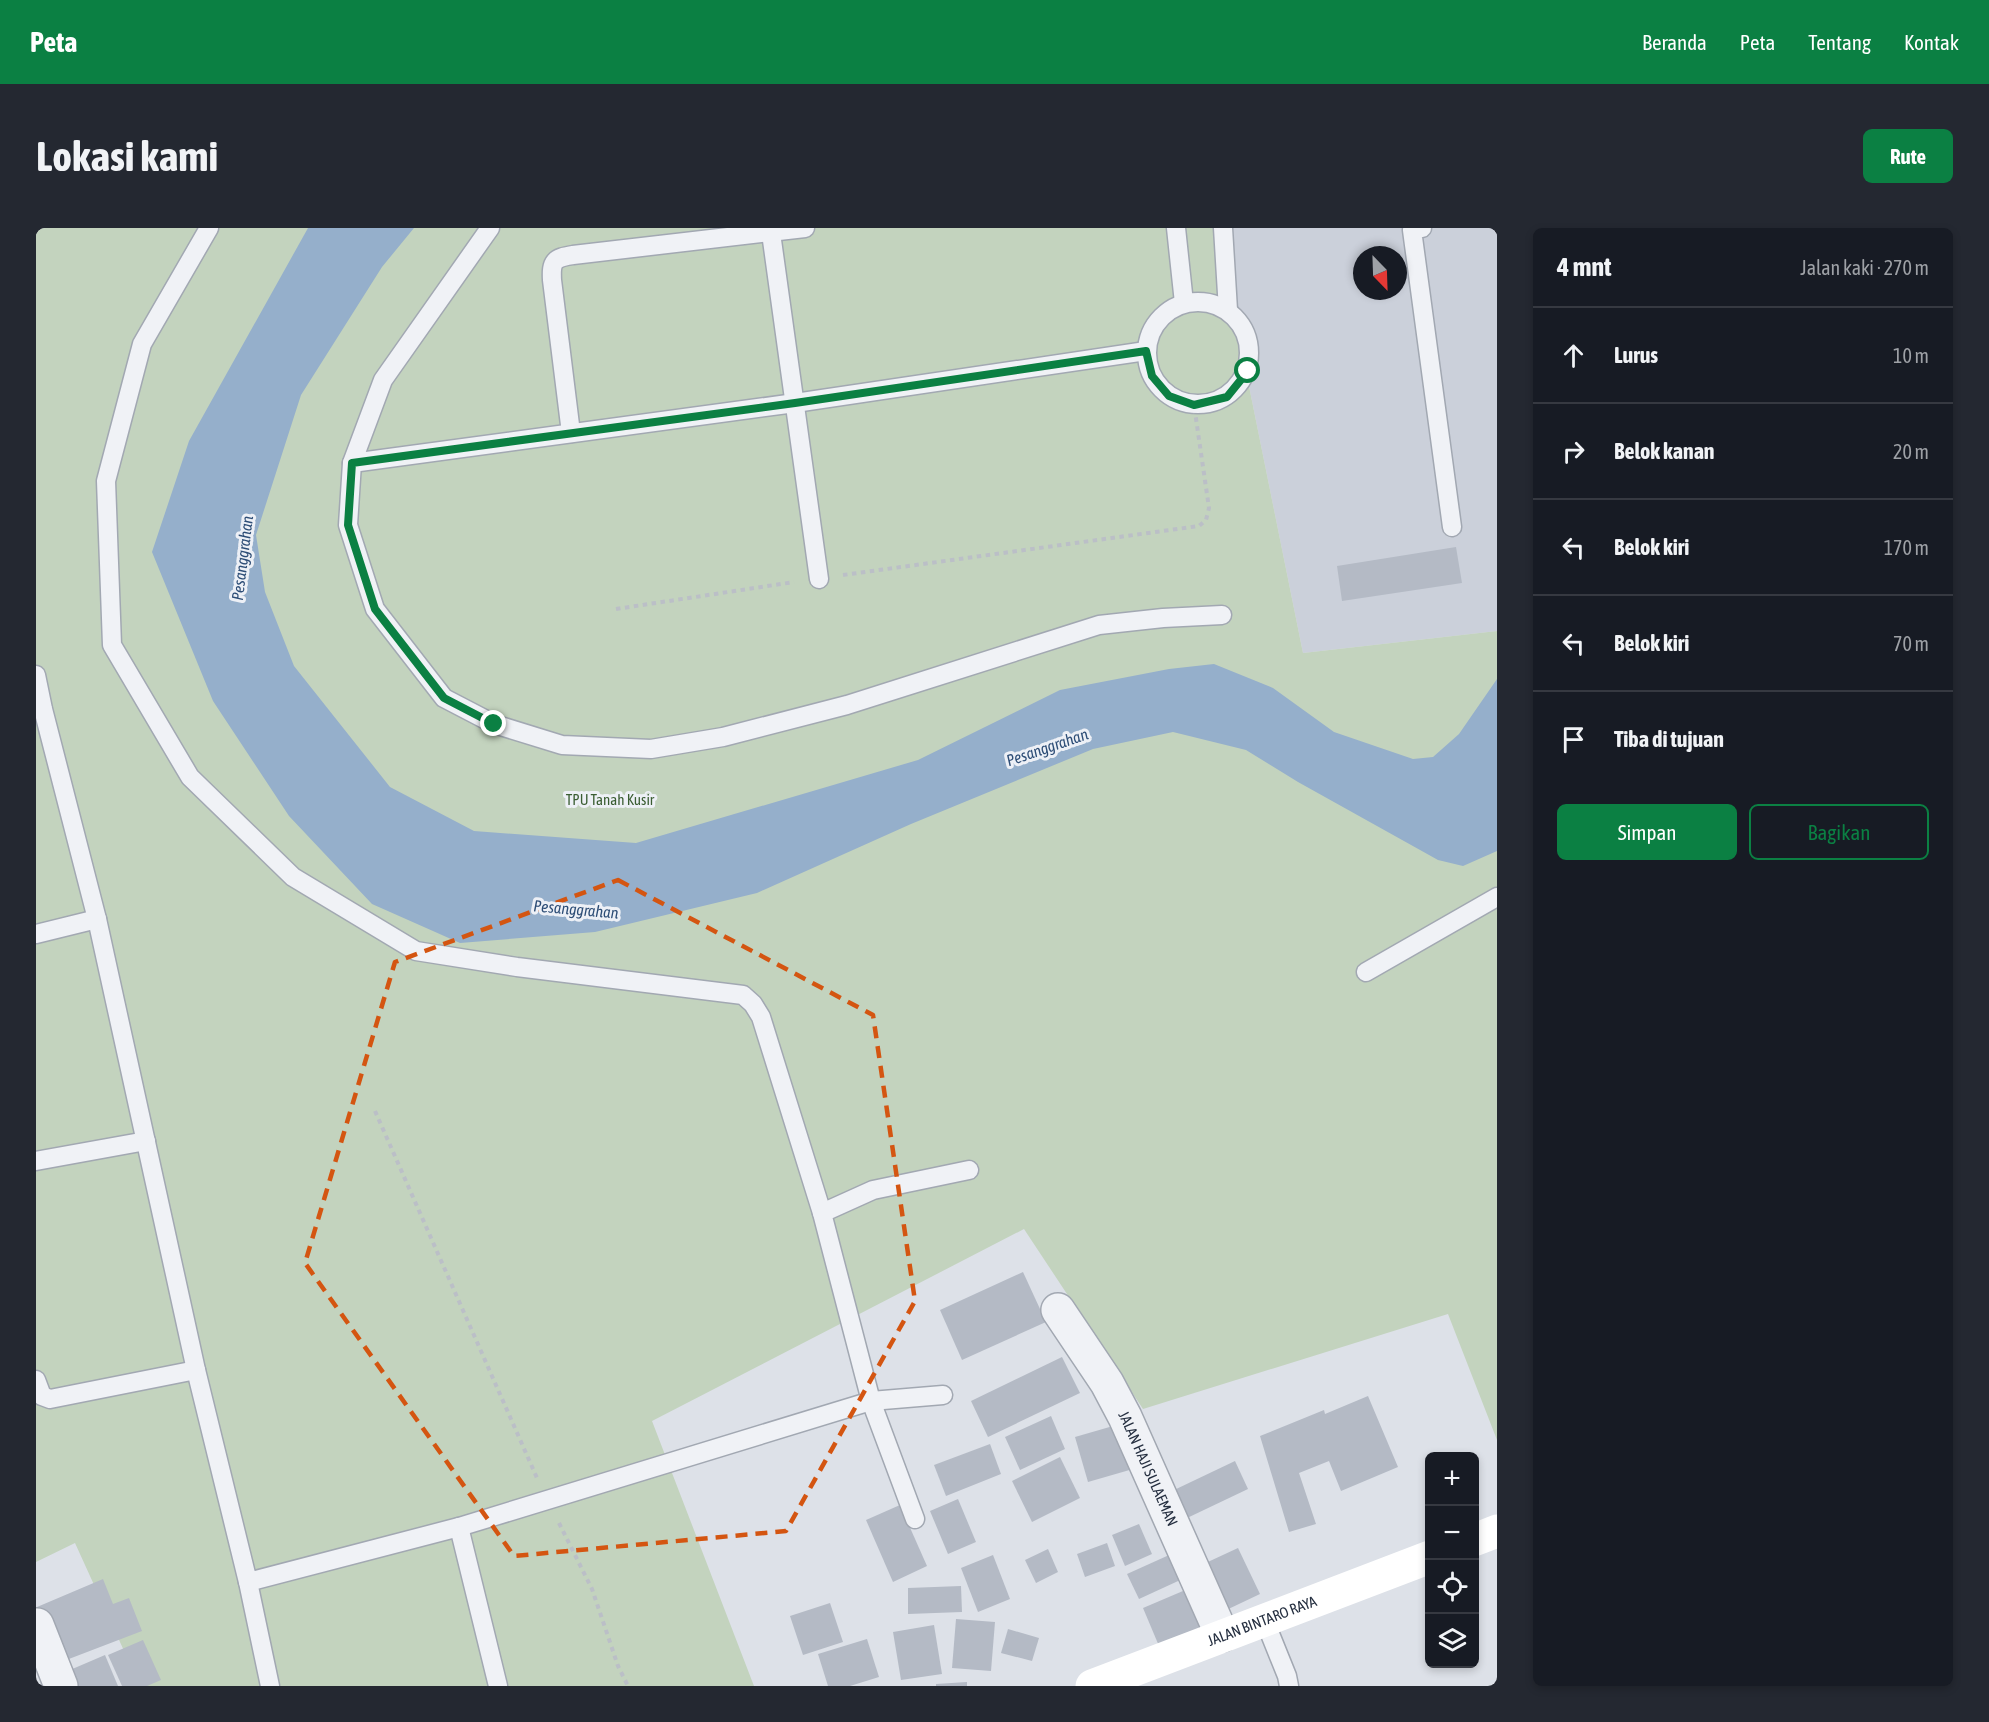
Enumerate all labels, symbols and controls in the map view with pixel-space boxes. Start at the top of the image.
text: Peta [30,26,77,58]
text: Beranda [1642,30,1707,54]
text: Peta [1740,30,1775,54]
text: Tentang [1808,30,1871,54]
text: Kontak [1904,30,1959,54]
button: Rute [1863,129,1953,183]
text: Lokasi kami [36,132,218,180]
north arrow [1353,246,1407,300]
text: 4 mnt [1557,252,1612,282]
text: Jalan kaki · 270 m [1800,256,1929,279]
icon: ahead [1557,339,1590,372]
text: Lurus [1614,342,1658,368]
text: 10 m [1893,344,1929,367]
route start [1234,357,1260,383]
icon: right [1557,435,1590,468]
text: Belok kanan [1614,438,1715,464]
text: 20 m [1893,440,1929,463]
water label: Pesanggrahan [228,514,257,601]
icon: left [1557,531,1590,564]
text: Belok kiri [1614,534,1689,560]
text: 170 m [1884,536,1929,559]
icon: left [1557,627,1590,660]
text: Belok kiri [1614,630,1689,656]
text: 70 m [1893,632,1929,655]
route end [480,710,506,736]
icon: arrive [1557,723,1590,756]
water label: Pesanggrahan [1004,725,1091,770]
text: Tiba di tujuan [1614,726,1724,752]
park label: TPU Tanah Kusir [566,791,655,808]
button: Simpan [1557,804,1737,860]
button: Bagikan [1749,804,1929,860]
water label: Pesanggrahan [533,896,619,923]
street label: JALAN HAJI SULAEMAN [1115,1408,1181,1529]
map controls [1425,1452,1479,1668]
button: + [1425,1452,1479,1506]
button: − [1425,1506,1479,1560]
button: locate [1425,1560,1479,1614]
street label: JALAN BINTARO RAYA [1205,1592,1319,1649]
button: layers [1425,1614,1479,1668]

